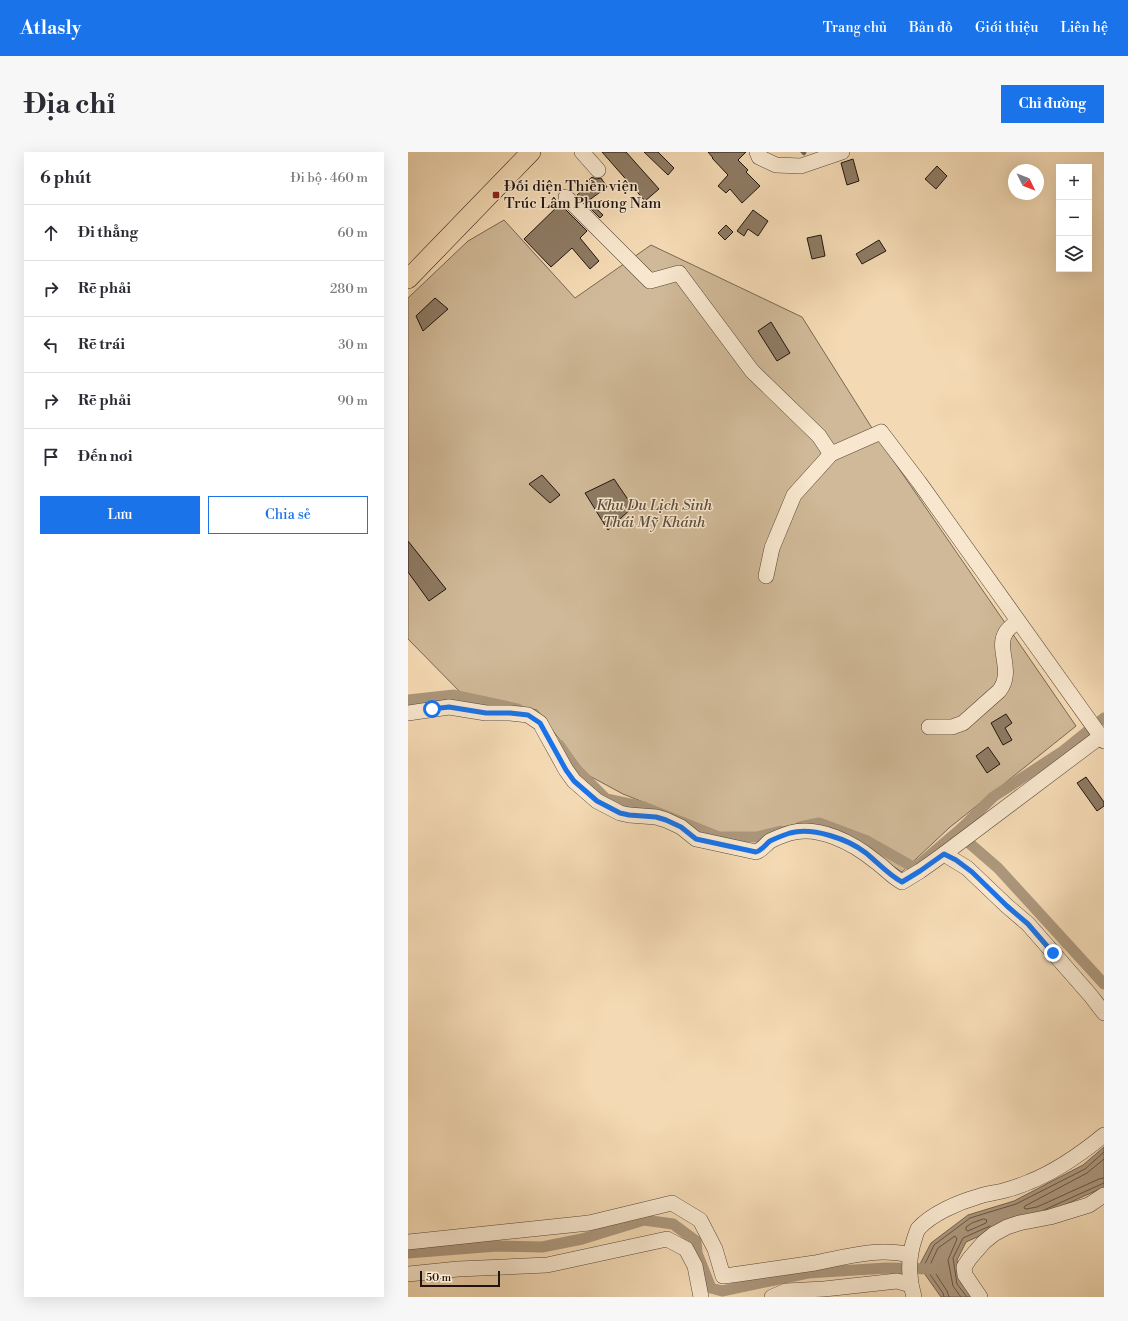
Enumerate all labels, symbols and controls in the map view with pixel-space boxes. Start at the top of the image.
text: Atlasly [20,16,81,40]
text: Trang chủ [823,19,887,37]
text: Bản đồ [909,19,953,37]
text: Giới thiệu [975,19,1038,37]
text: Liên hệ [1060,19,1108,37]
button: Chỉ đường [1001,85,1104,123]
text: Địa chỉ [24,87,116,122]
north arrow [1008,164,1044,200]
map controls [1056,164,1092,272]
button: + [1056,164,1092,200]
text: 6 phút [40,167,91,189]
text: Đi bộ · 460 m [290,170,368,186]
place label: Đối diện Thiền viện Trúc Lâm Phương Nam [504,177,661,213]
marker: Đối diện Thiền viện Trúc Lâm Phương Nam [491,190,501,200]
button: − [1056,200,1092,236]
icon: ahead [40,222,62,244]
text: Đi thẳng [78,223,138,242]
text: 60 m [337,225,368,241]
button: layers [1056,236,1092,272]
icon: right [40,278,62,300]
text: Rẽ phải [78,279,131,298]
text: 280 m [330,281,368,297]
icon: left [40,334,62,356]
text: Rẽ trái [78,335,125,354]
text: 30 m [338,337,368,353]
icon: right [40,390,62,412]
text: Rẽ phải [78,391,131,410]
text: 90 m [337,393,368,409]
icon: arrive [40,446,62,468]
text: Đến nơi [78,447,132,466]
button: Lưu [40,496,200,534]
button: Chia sẻ [208,496,368,534]
park label: Khu Du Lịch Sinh Thái Mỹ Khánh [596,496,713,532]
route start [423,700,441,718]
route end [1044,944,1062,962]
scale bar [420,1269,500,1288]
text: 50 m [426,1271,451,1285]

